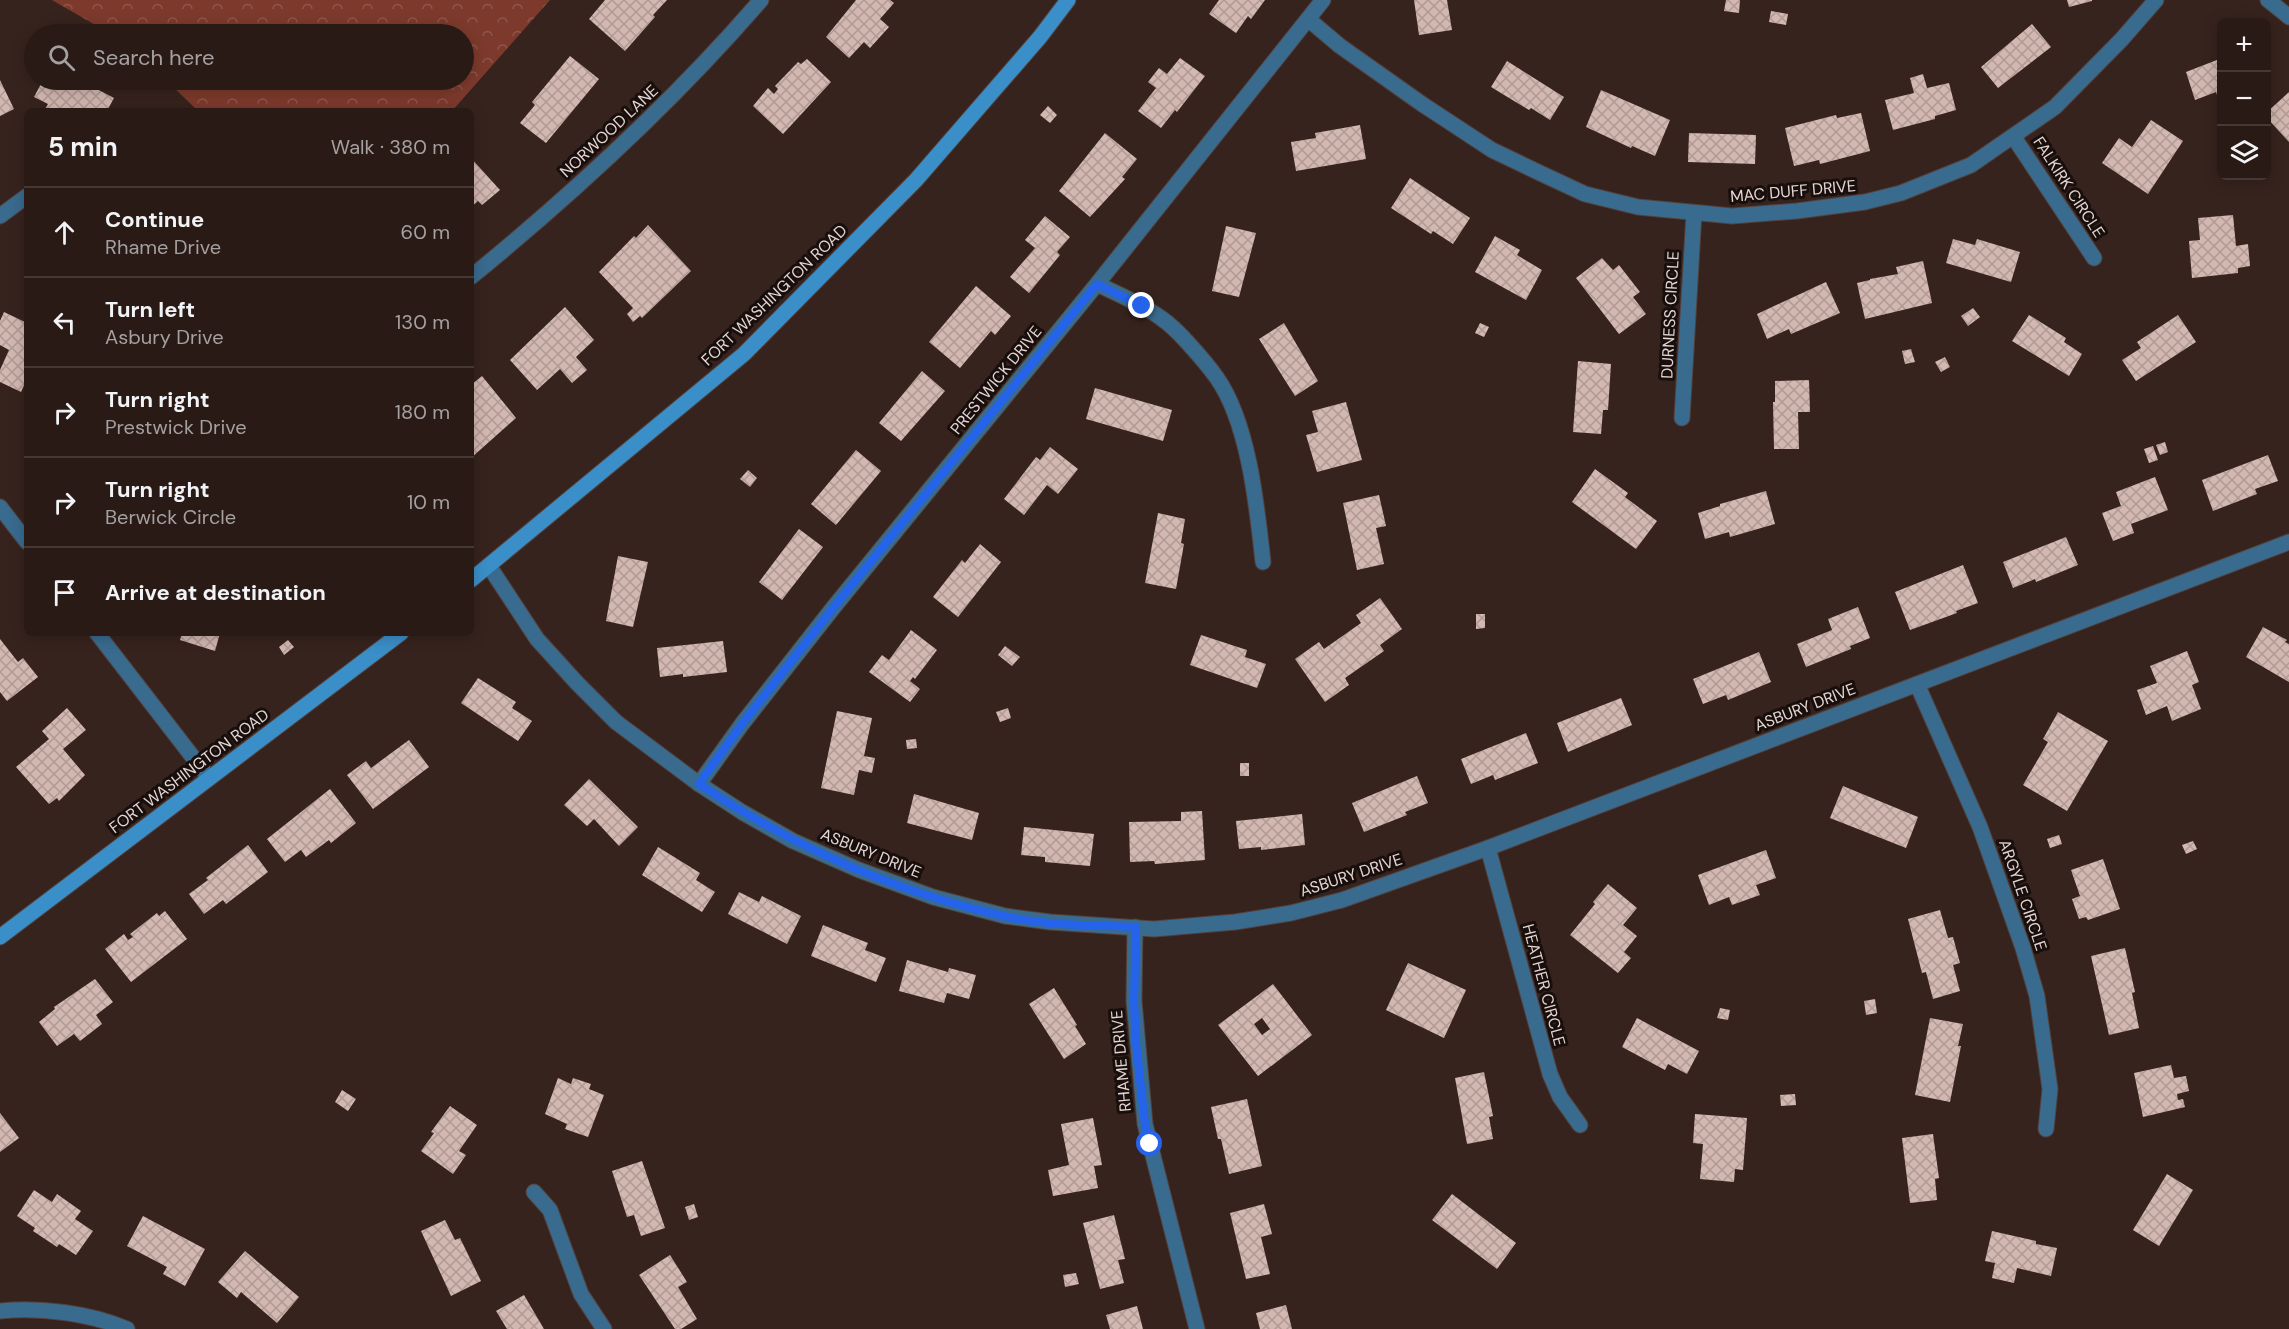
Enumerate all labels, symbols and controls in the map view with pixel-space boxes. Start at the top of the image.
map controls [2217,18,2271,180]
button: + [2217,18,2271,72]
search box [24,24,474,90]
icon: search [45,41,78,74]
text: Search here [93,43,214,72]
button: − [2217,72,2271,126]
street label: NORWOOD LANE [555,80,663,182]
button: layers [2217,126,2271,180]
text: 5 min [48,130,118,164]
street label: FALKIRK CIRCLE [2029,132,2109,242]
text: Walk · 380 m [331,134,450,160]
street label: MAC DUFF DRIVE [1729,175,1857,207]
text: Continue [105,205,204,234]
icon: ahead [48,216,81,249]
text: 60 m [401,219,450,245]
street label: FORT WASHINGTON ROAD [697,220,851,370]
text: Rhame Drive [105,234,221,260]
street label: DURNESS CIRCLE [1656,251,1684,379]
route end [1128,292,1154,318]
text: Turn left [105,295,195,324]
icon: left [48,306,81,339]
text: 130 m [395,309,450,335]
street label: PRESTWICK DRIVE [946,321,1046,439]
text: Asbury Drive [105,324,224,350]
text: Turn right [105,385,210,414]
icon: right [48,396,81,429]
text: 180 m [395,399,450,425]
text: Prestwick Drive [105,414,247,440]
text: Turn right [105,475,210,504]
icon: right [48,486,81,519]
text: 10 m [407,489,450,515]
text: Berwick Circle [105,504,236,530]
icon: arrive [48,576,81,609]
text: Arrive at destination [105,578,326,607]
street label: ASBURY DRIVE [1751,678,1859,736]
street label: FORT WASHINGTON ROAD [105,704,273,838]
street label: ASBURY DRIVE [818,823,924,883]
street label: ARGYLE CIRCLE [1994,837,2052,953]
street label: ASBURY DRIVE [1297,849,1405,901]
street label: HEATHER CIRCLE [1518,922,1570,1048]
street label: RHAME DRIVE [1106,1009,1136,1113]
route start [1136,1130,1162,1156]

